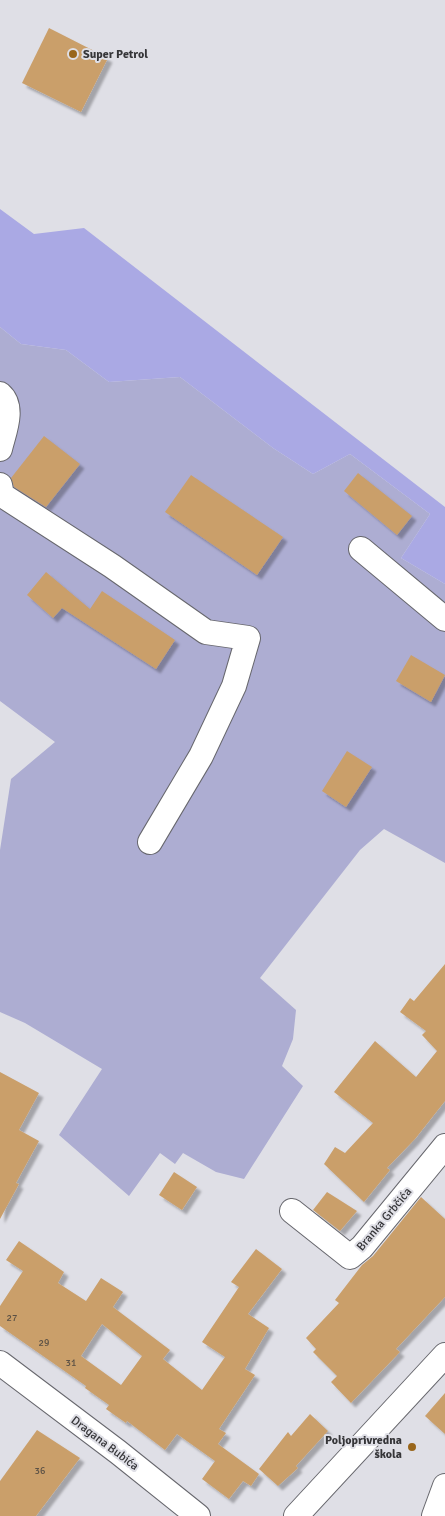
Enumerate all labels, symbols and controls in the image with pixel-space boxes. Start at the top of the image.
place label: Super Petrol [83,47,148,62]
marker: Super Petrol [67,48,79,60]
street label: Branka Grbčića [354,1185,415,1254]
house number: 27 [7,1312,17,1324]
house number: 29 [39,1337,49,1349]
house number: 31 [66,1357,76,1369]
street label: Dragana Bubića [68,1413,142,1474]
place label: Poljoprivredna škola [325,1433,402,1462]
marker: Poljoprivredna škola [406,1441,418,1453]
house number: 36 [35,1465,45,1477]

